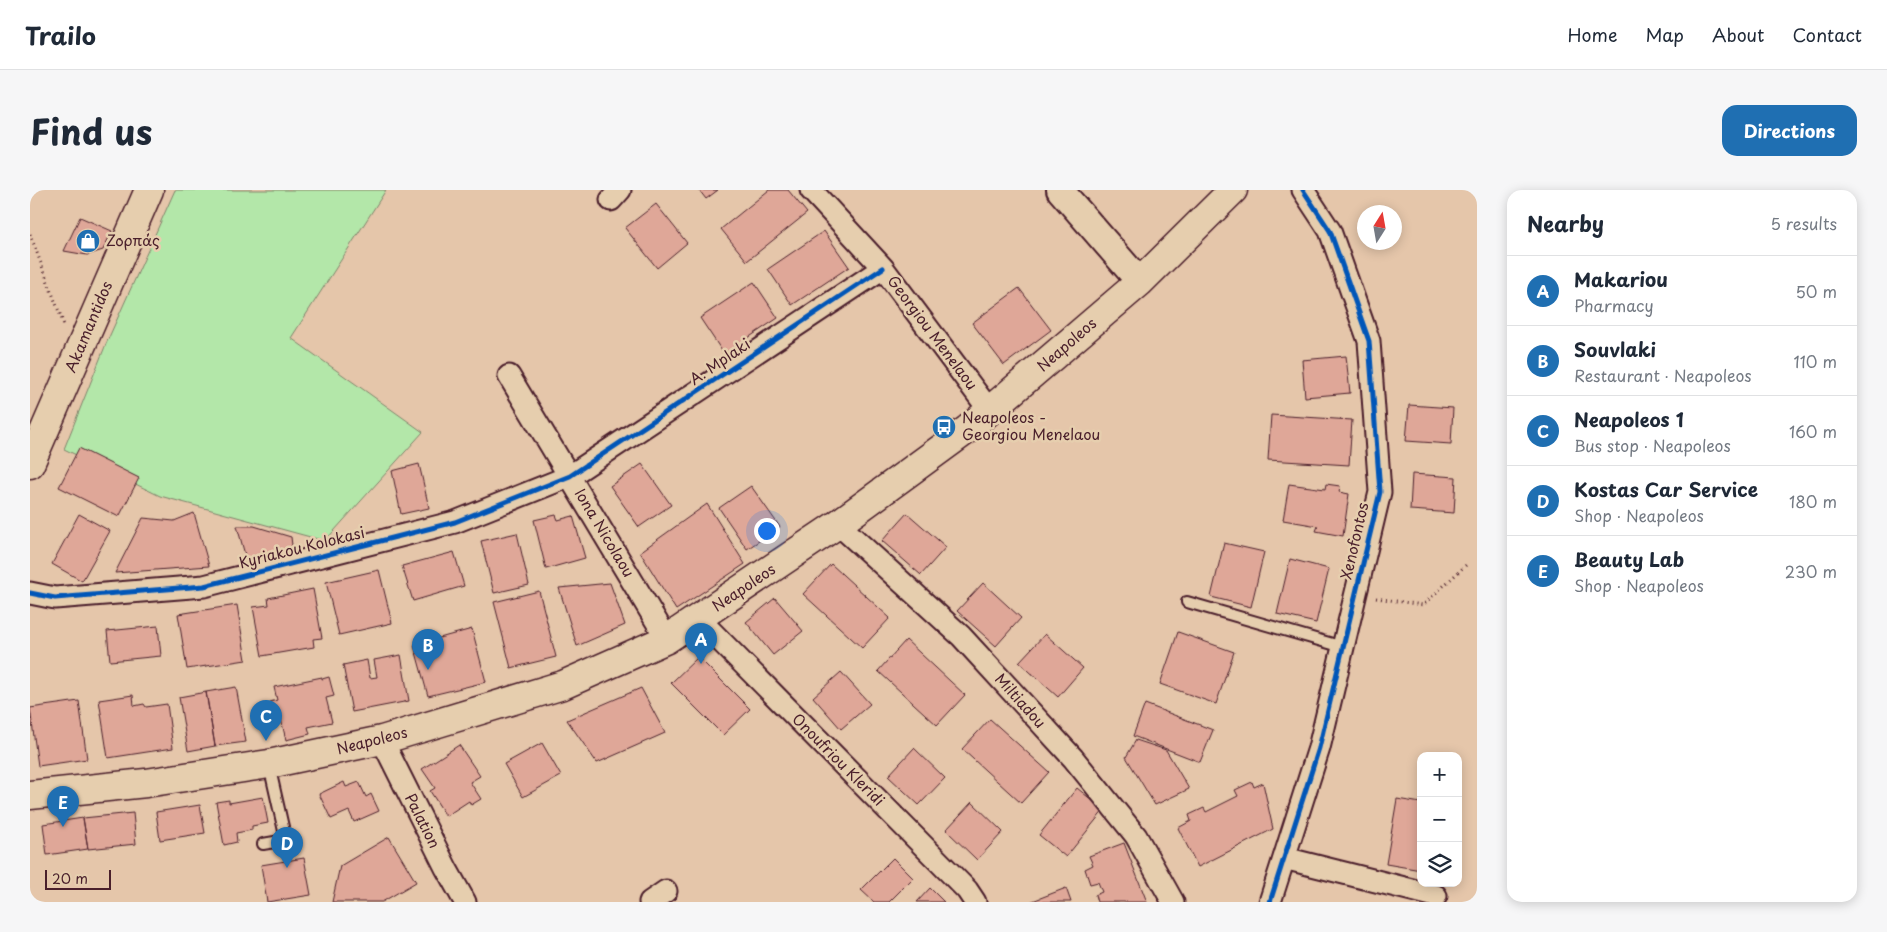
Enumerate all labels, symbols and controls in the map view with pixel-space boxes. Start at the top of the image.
text: Trailo [25,17,96,53]
text: Home [1567,21,1617,48]
text: Map [1645,21,1684,48]
text: About [1712,21,1764,48]
text: Contact [1792,21,1862,48]
text: Find us [30,104,152,157]
button: Directions [1722,105,1857,156]
north arrow [1357,205,1402,250]
text: Nearby [1527,207,1604,239]
text: 5 results [1770,211,1837,235]
shop icon: Ζορπάς [75,228,101,254]
place label: Ζορπάς [106,228,160,251]
text: Makariou [1574,265,1668,293]
street label: Georgiou Menelaou [882,270,984,394]
street label: Akamantidos [58,277,117,376]
text: A [1537,279,1549,303]
text: 50 m [1796,279,1837,303]
text: Pharmacy [1574,293,1654,317]
street label: Neapoleos [1031,311,1101,376]
street label: A. Mplaki [684,332,754,390]
text: Souvlaki [1574,335,1656,363]
text: B [1538,349,1548,373]
text: 110 m [1794,349,1837,373]
text: Restaurant · Neapoleos [1574,363,1752,387]
place label: Neapoleos - Georgiou Menelaou [962,405,1100,445]
text: Neapoleos 1 [1574,405,1684,433]
bus stop icon: Neapoleos - Georgiou Menelaou [931,414,957,440]
text: C [1537,419,1549,443]
text: 160 m [1789,419,1837,443]
text: Bus stop · Neapoleos [1574,433,1731,457]
text: Kostas Car Service [1574,475,1758,503]
street label: Iona Nicolaou [570,483,641,581]
text: D [1537,489,1549,513]
text: 180 m [1789,489,1837,513]
street label: Xenofontos [1334,500,1374,581]
text: Shop · Neapoleos [1574,503,1704,527]
your location [754,518,780,544]
street label: Kyriakou Kolokasi [236,520,367,573]
text: Beauty Lab [1574,545,1684,573]
street label: Neapoleos [707,557,780,617]
text: E [1538,559,1548,583]
text: 230 m [1785,559,1837,583]
text: Shop · Neapoleos [1574,573,1704,597]
pin: A [685,623,717,664]
pin: B [412,629,444,670]
street label: Miltiadou [990,667,1052,733]
pin: C [250,700,282,741]
street label: Onoufriou Kleridi [787,707,891,811]
street label: Neapoleos [334,720,410,759]
map controls [1417,752,1462,887]
button: + [1417,752,1462,797]
pin: E [47,786,79,827]
street label: Palation [400,789,447,852]
button: − [1417,797,1462,842]
pin: D [271,827,303,868]
button: layers [1417,842,1462,887]
scale bar [45,867,111,890]
text: 20 m [52,868,88,889]

